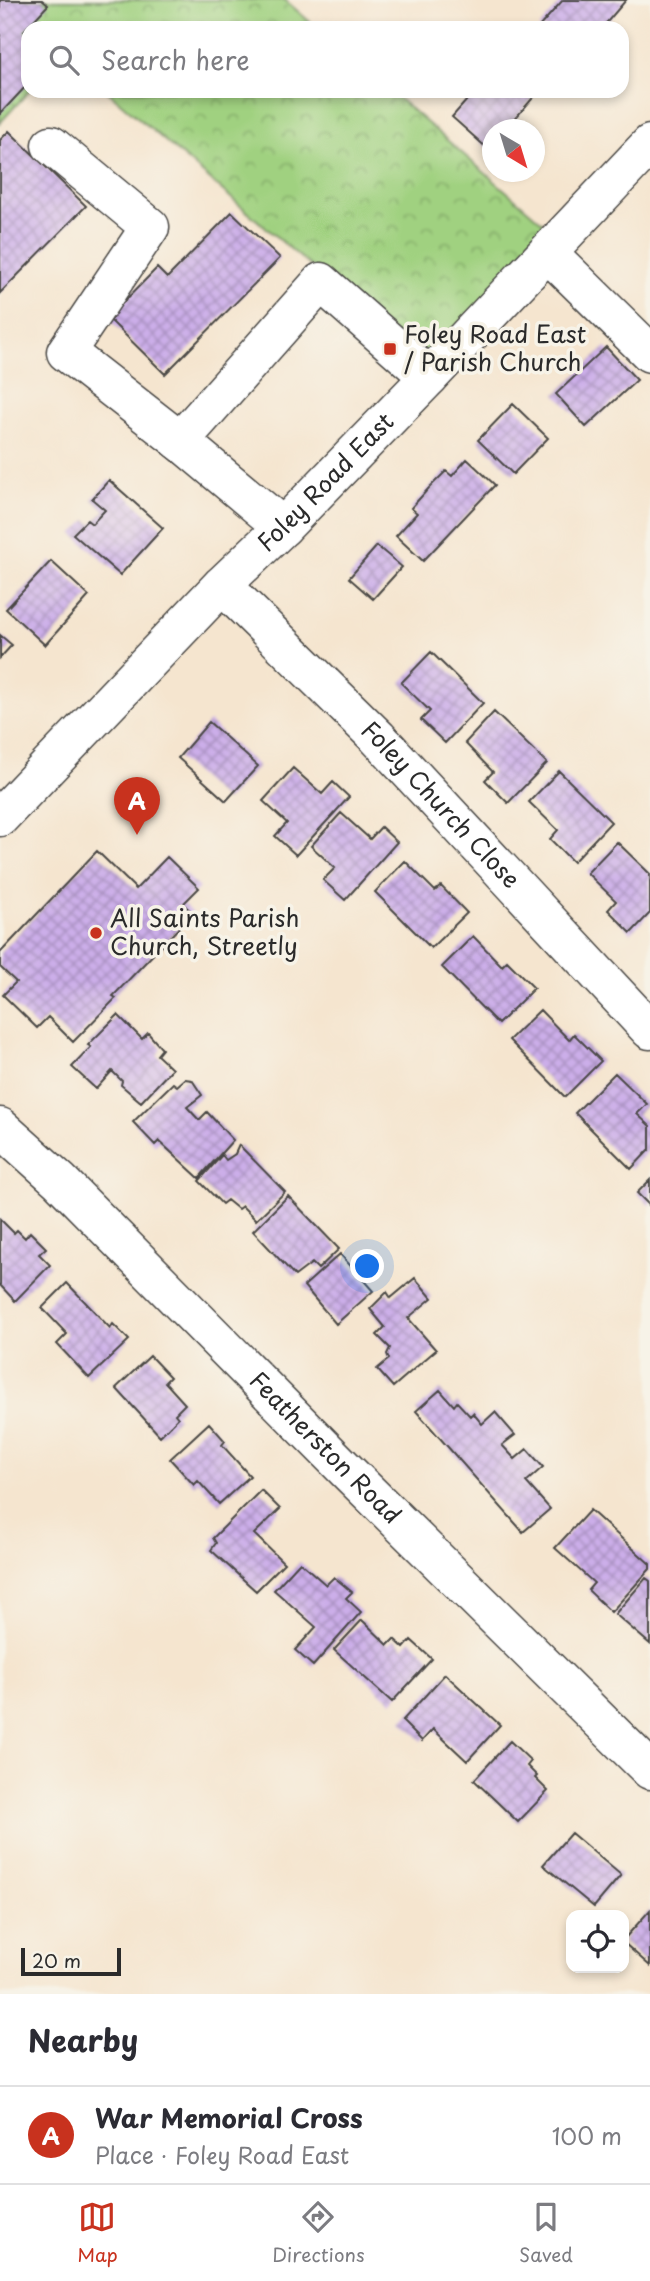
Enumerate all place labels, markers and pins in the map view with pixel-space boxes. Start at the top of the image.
place label: Foley Road East / Parish Church [404,315,586,379]
marker: Foley Road East / Parish Church [382,341,398,357]
pin: A [114,777,160,835]
place label: All Saints Parish Church, Streetly [110,899,299,963]
marker: All Saints Parish Church, Streetly [88,925,104,941]

